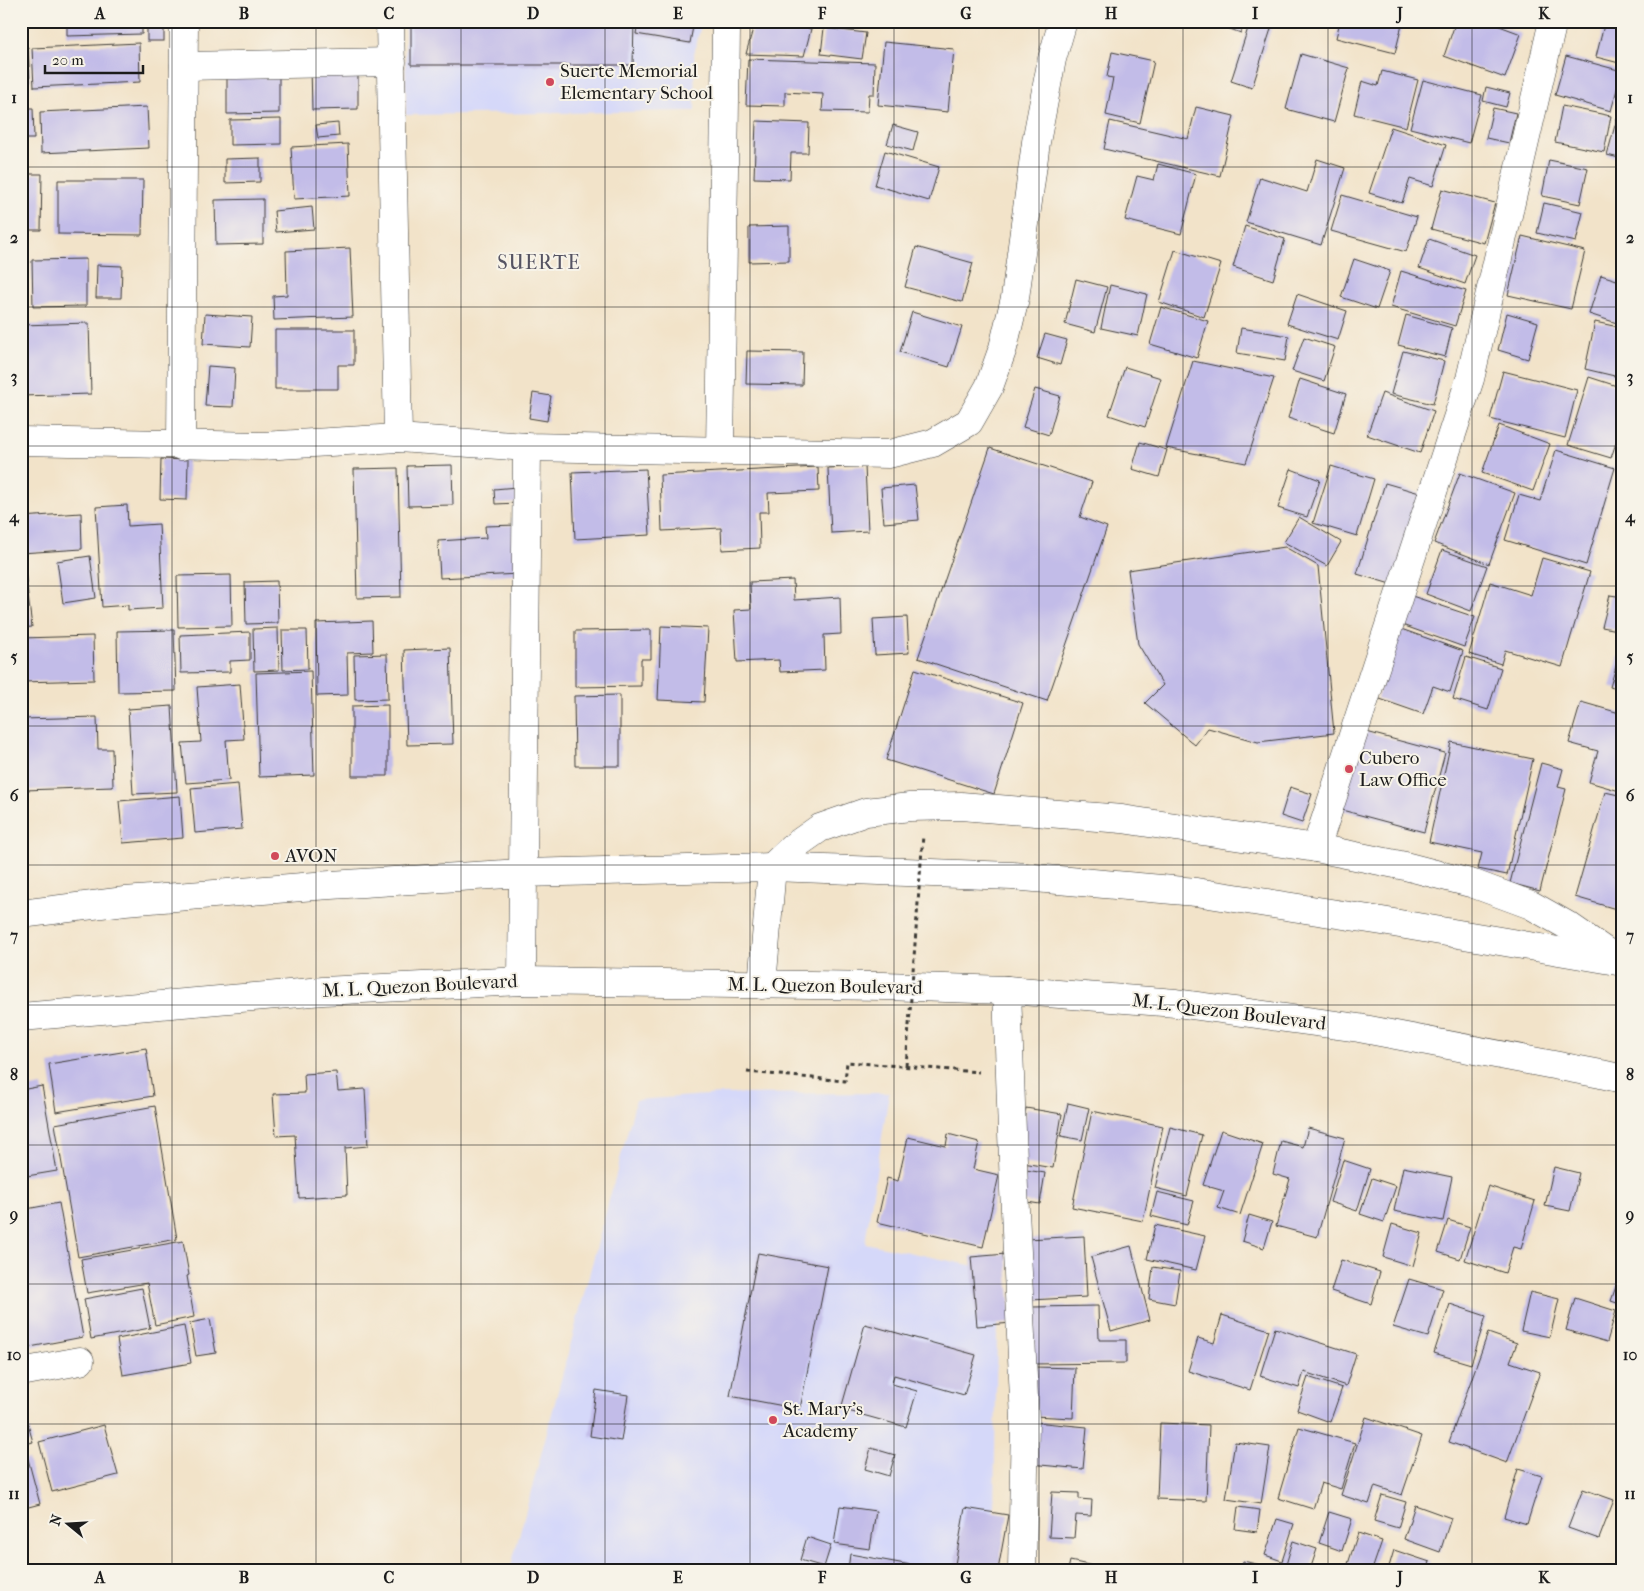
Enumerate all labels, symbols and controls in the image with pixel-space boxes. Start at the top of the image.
text: A [94,4,106,23]
text: B [239,4,249,23]
text: C [384,4,395,23]
text: D [527,4,539,23]
text: E [673,4,683,23]
text: F [817,4,827,23]
text: G [960,4,972,23]
text: H [1105,4,1118,23]
text: I [1252,4,1259,23]
text: J [1395,4,1403,24]
text: K [1538,4,1551,23]
scale bar [45,42,142,74]
text: 20 m [52,51,84,69]
place label: Suerte Memorial Elementary School [560,60,713,104]
marker: Suerte Memorial Elementary School [544,76,556,88]
text: 1 [11,88,17,107]
text: 1 [1627,88,1633,107]
text: 2 [10,228,18,247]
text: 2 [1626,228,1634,247]
district label: SUERTE [497,251,581,274]
text: 3 [11,367,17,387]
text: 3 [1627,367,1633,387]
text: 4 [8,507,20,527]
text: 4 [1624,507,1636,527]
text: 5 [11,647,18,666]
text: 5 [1627,647,1634,666]
place label: Cubero Law Office [1359,747,1447,791]
marker: Cubero Law Office [1343,763,1355,775]
text: 6 [10,786,19,805]
text: 6 [1626,786,1635,805]
place label: AVON [284,845,338,867]
marker: AVON [269,850,281,862]
text: 7 [9,926,18,945]
text: 7 [1625,926,1634,945]
street label: M. L. Quezon Boulevard [322,970,519,1002]
street label: M. L. Quezon Boulevard [727,973,923,999]
street label: M. L. Quezon Boulevard [1131,989,1328,1035]
text: 8 [10,1065,18,1084]
text: 8 [1626,1065,1634,1084]
text: 9 [9,1205,18,1225]
text: 9 [1625,1205,1634,1225]
text: 10 [7,1345,21,1364]
text: 10 [1623,1345,1637,1364]
place label: St. Mary's Academy [782,1398,863,1442]
marker: St. Mary's Academy [767,1414,779,1426]
text: 11 [8,1484,20,1503]
text: 11 [1624,1484,1636,1503]
north arrow [42,1498,92,1548]
text: N [46,1512,66,1528]
text: A [94,1568,106,1587]
text: B [239,1568,249,1587]
text: C [384,1568,395,1587]
text: D [527,1568,539,1587]
text: E [673,1568,683,1587]
text: F [817,1568,827,1587]
text: G [960,1568,972,1587]
text: H [1105,1568,1118,1587]
text: I [1252,1568,1259,1587]
text: J [1395,1568,1403,1588]
text: K [1538,1568,1551,1587]

